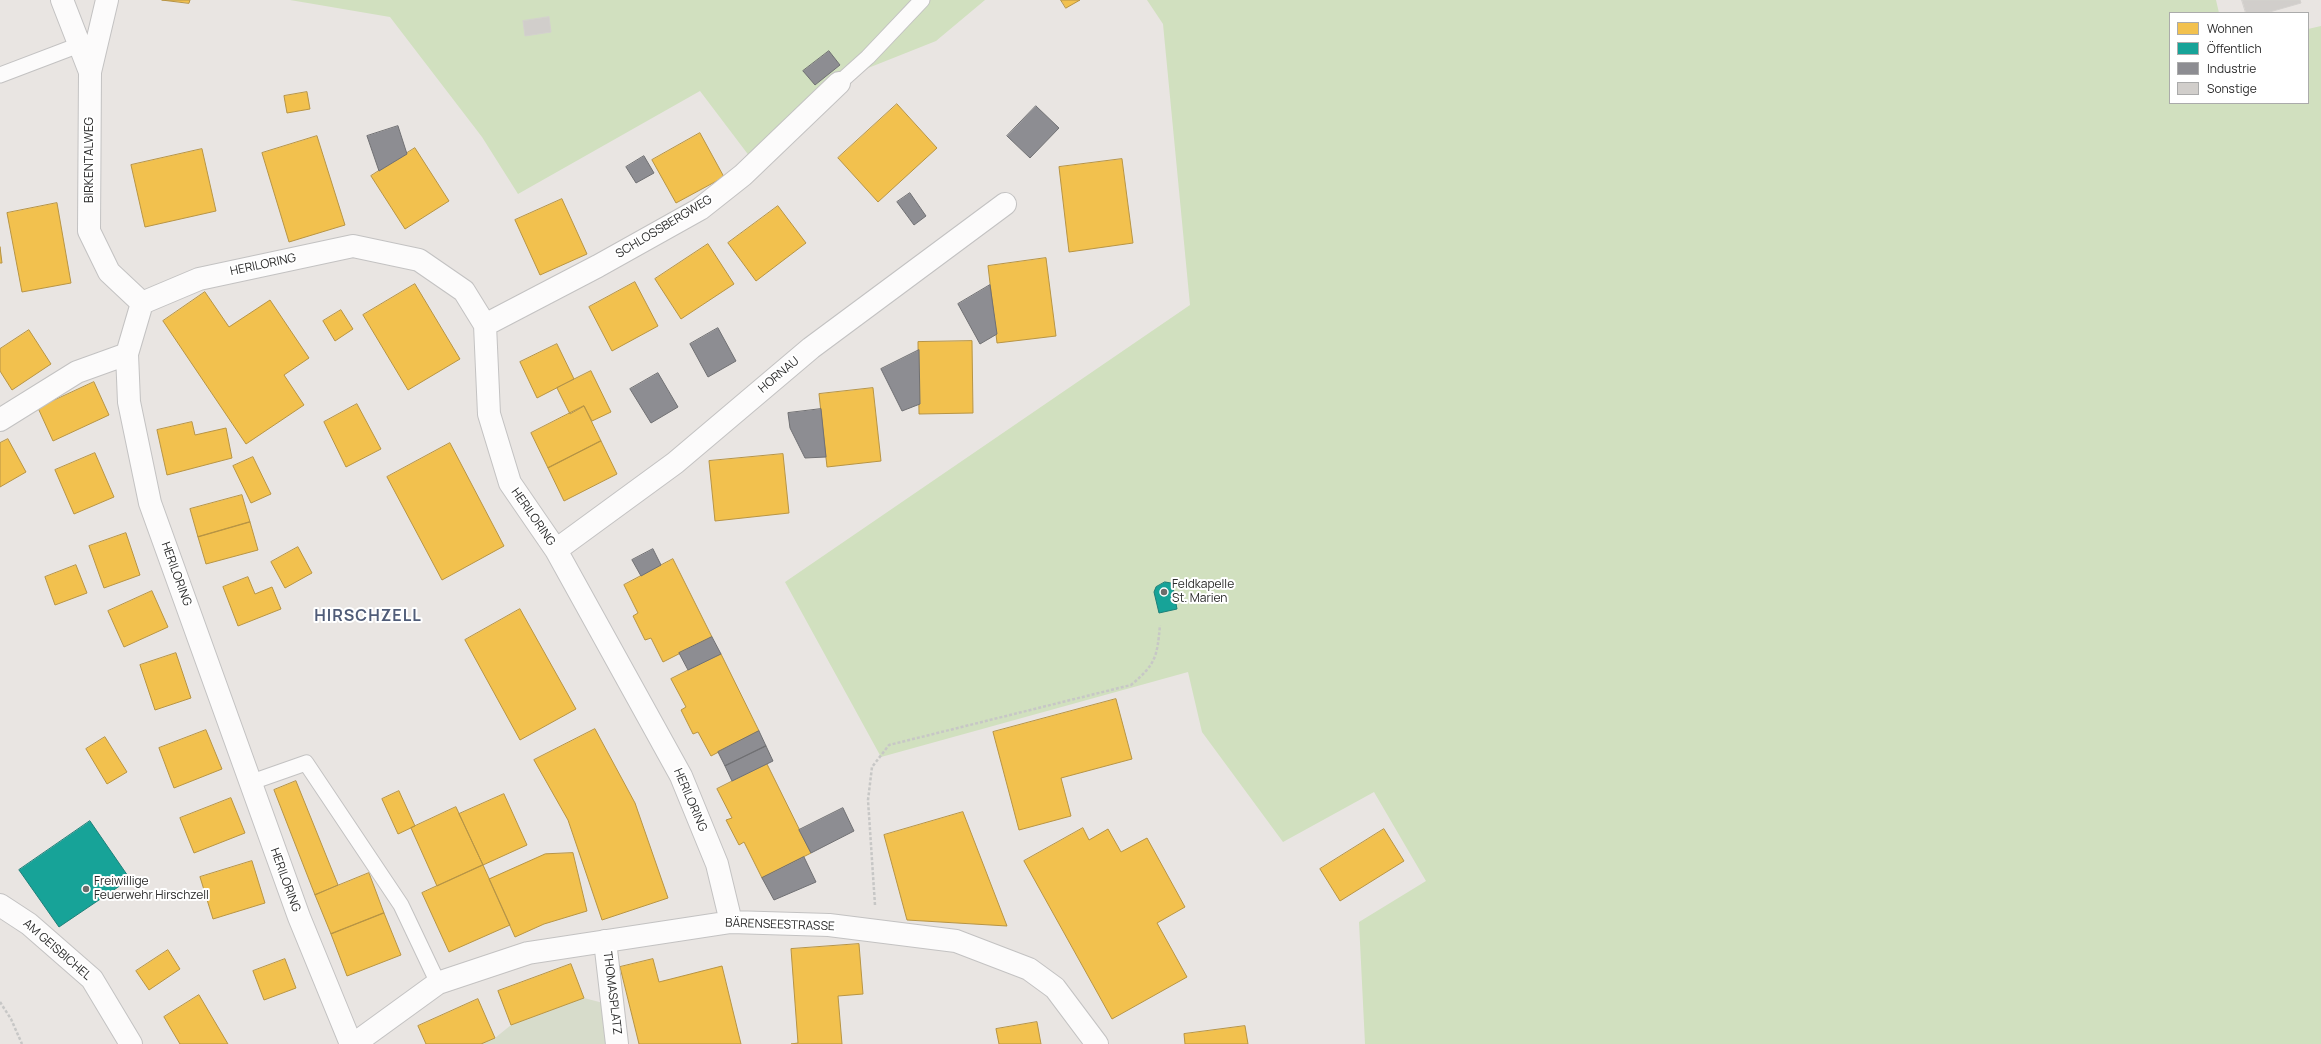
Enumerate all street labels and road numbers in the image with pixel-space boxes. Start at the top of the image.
street label: BIRKENTALWEG [83,117,97,203]
street label: SCHLOSSBERGWEG [613,193,715,261]
street label: HERILORING [229,251,297,279]
street label: HORNAU [756,354,802,396]
street label: HERILORING [508,485,558,549]
street label: HERILORING [158,540,194,608]
street label: HERILORING [670,766,710,834]
street label: HERILORING [267,846,303,914]
street label: BÄRENSEESTRASSE [725,916,835,934]
street label: AM GEISBICHEL [20,917,94,983]
street label: THOMASPLATZ [600,951,624,1035]

